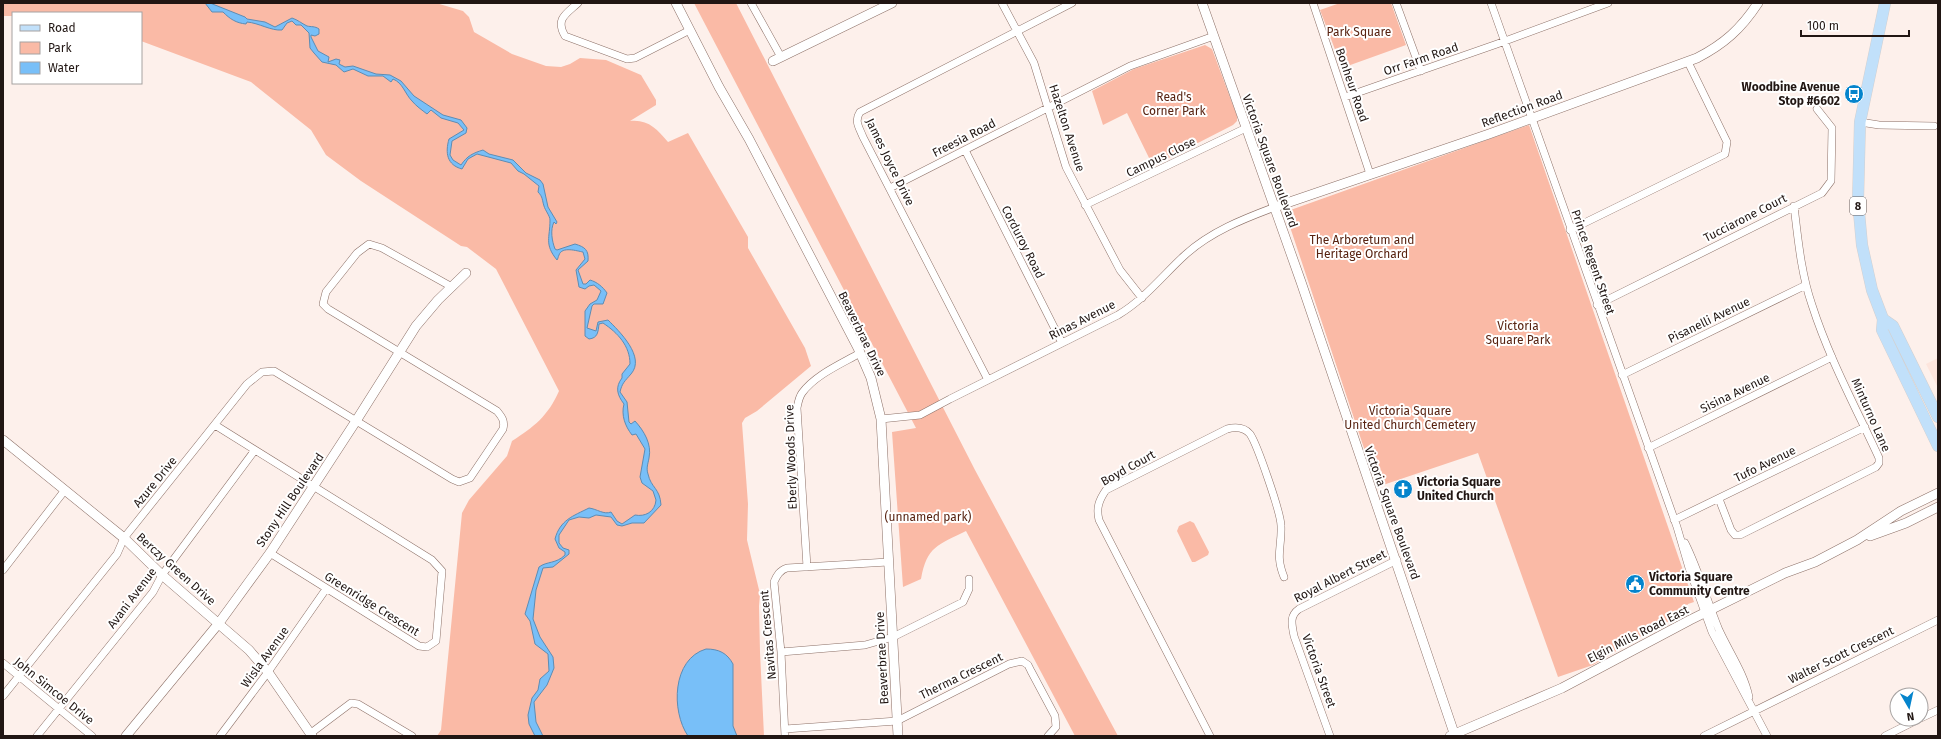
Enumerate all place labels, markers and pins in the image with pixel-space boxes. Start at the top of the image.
place label: Woodbine Avenue Stop #6602 [1742,80,1840,108]
bus stop icon: Woodbine Avenue Stop #6602 [1843,83,1865,105]
place label: Victoria Square United Church [1416,475,1501,503]
church icon: Victoria Square United Church [1392,478,1414,500]
place label: Victoria Square Community Centre [1648,570,1750,598]
public building icon: Victoria Square Community Centre [1624,573,1646,595]

